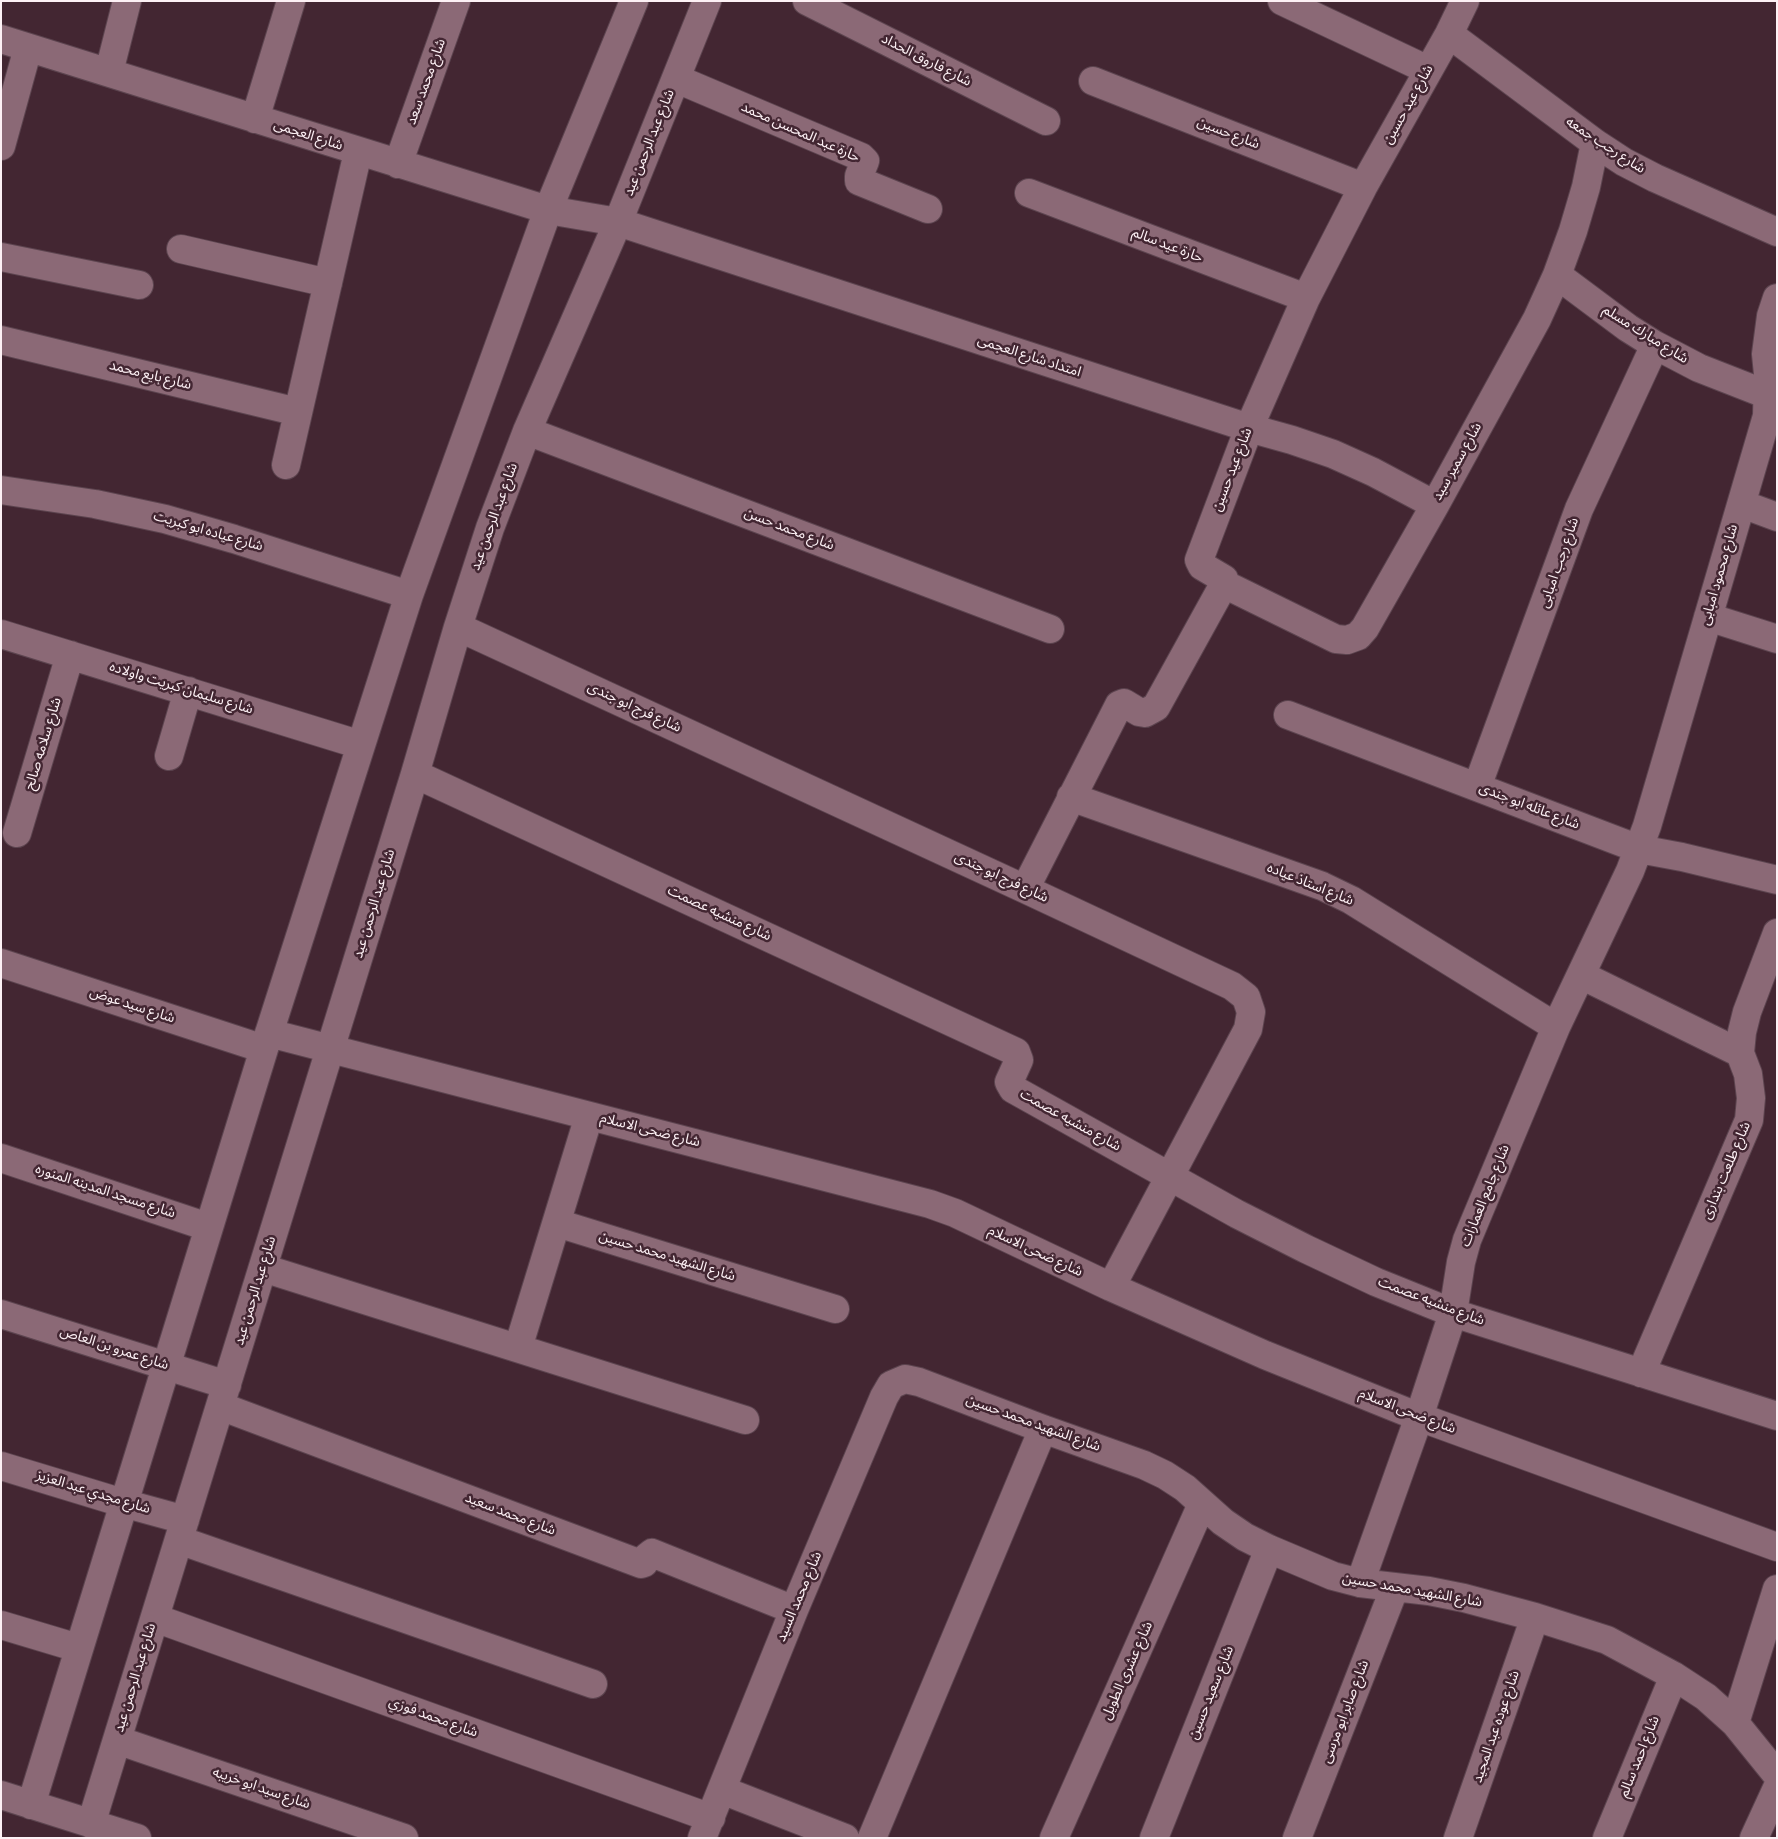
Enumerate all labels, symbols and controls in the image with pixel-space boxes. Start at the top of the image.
street label: شارع فاروق الحداد [878,31,974,91]
street label: شارع محمد سعد [404,37,450,127]
street label: شارع عيد حسين [1380,62,1438,148]
street label: شارع عبد الرحمن عيد [621,87,679,199]
street label: حارة عبد المحسن محمد [738,99,862,167]
street label: شارع حسين [1194,114,1262,154]
street label: شارع رجب جمعه [1562,114,1648,178]
street label: شارع العجمى [271,117,345,155]
street label: حارة عيد سالم [1129,225,1205,267]
street label: شارع مبارك مسلم [1599,302,1691,368]
street label: امتداد شارع العجمى [975,332,1083,382]
street label: شارع بايع محمد [107,358,193,394]
street label: شارع سمير سيد [1430,420,1486,504]
street label: شارع عيد حسين [1209,426,1257,514]
street label: شارع عبد الرحمن عيد [468,461,522,573]
street label: شارع محمد حسن [742,505,836,555]
street label: شارع عياده ابو كبريت [151,508,265,556]
street label: شارع رجب امبابى [1537,516,1583,610]
street label: شارع محمود امبابى [1698,523,1742,627]
street label: شارع سليمان كبريت واولاده [107,659,255,719]
street label: شارع فرج ابو جندى [585,679,683,737]
street label: شارع سلامه صالح [22,696,66,792]
street label: شارع عائله ابو جندى [1476,780,1582,834]
street label: شارع عبد الرحمن عيد [350,847,400,961]
street label: شارع فرج ابو جندى [952,849,1050,907]
street label: شارع استاذ عياده [1264,860,1356,910]
street label: شارع منشيه عصمت [664,883,774,945]
street label: شارع سيد عوض [87,984,177,1028]
street label: شارع منشيه عصمت [1017,1086,1123,1156]
street label: شارع ضحى الاسلام [598,1110,702,1152]
street label: شارع طلعت بندارى [1699,1120,1755,1222]
street label: شارع جامع العمارات [1458,1143,1514,1249]
street label: شارع مسجد المدينه المنوره [33,1161,177,1223]
street label: شارع ضحى الاسلام [985,1223,1085,1281]
street label: شارع الشهيد محمد حسين [597,1228,737,1286]
street label: شارع عبد الرحمن عيد [231,1234,281,1348]
street label: شارع منشيه عصمت [1375,1274,1487,1330]
street label: شارع عمرو بن العاص [58,1324,170,1374]
street label: شارع ضحى الاسلام [1356,1386,1458,1438]
street label: شارع الشهيد محمد حسين [964,1392,1102,1456]
street label: شارع مجدي عبد العزيز [34,1468,152,1518]
street label: شارع محمد سعيد [462,1490,558,1540]
street label: شارع محمد السيد [773,1549,827,1645]
street label: شارع الشهيد محمد حسين [1341,1570,1483,1612]
street label: شارع عشرى الطويل [1099,1619,1157,1723]
street label: شارع عبد الرحمن عيد [111,1621,161,1735]
street label: شارع سعيد حسين [1186,1644,1238,1742]
street label: شارع صابر ابو مرسى [1319,1658,1373,1766]
street label: شارع عوده عبد المجيد [1470,1669,1524,1785]
street label: شارع محمد فوزي [386,1694,480,1742]
street label: شارع احمد سالم [1616,1714,1664,1800]
street label: شارع سيد ابو خريبه [210,1764,312,1814]

